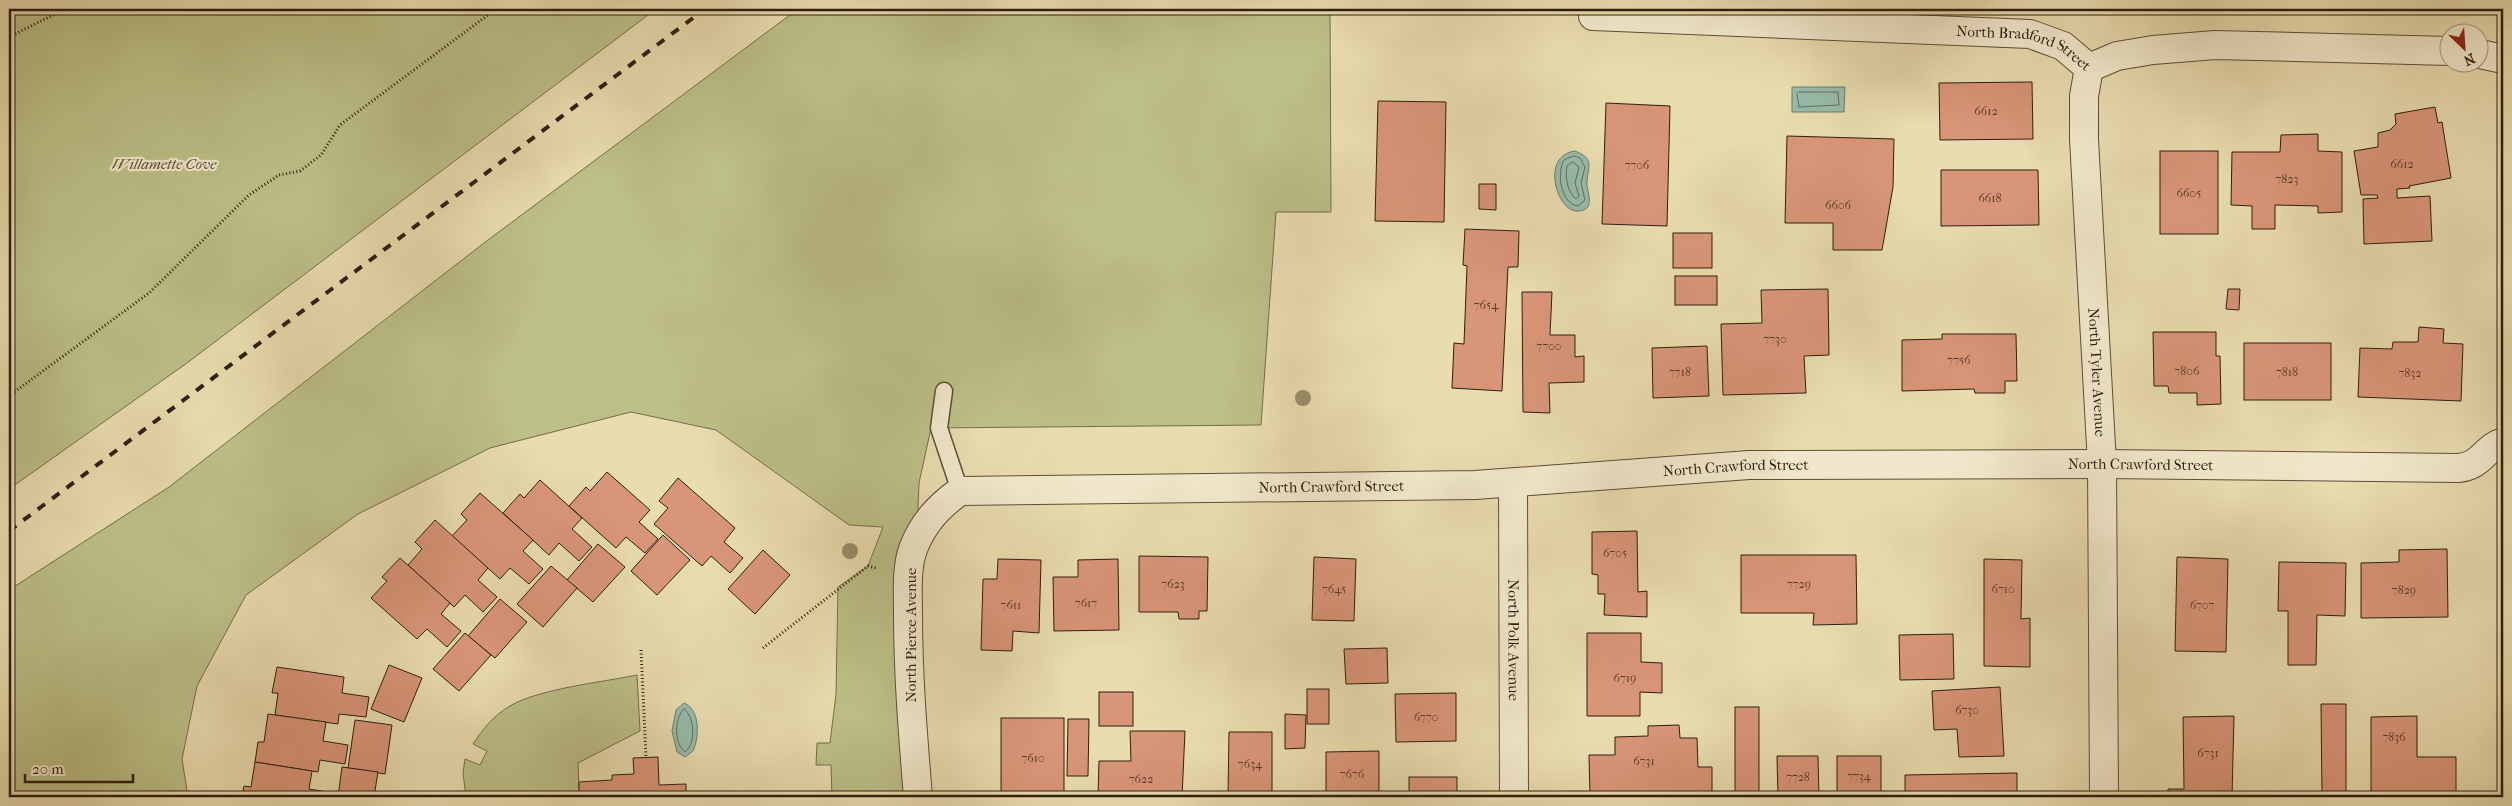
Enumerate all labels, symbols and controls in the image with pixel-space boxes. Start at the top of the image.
street label: North Bradford Street [1956,22,2095,75]
north arrow [2440,22,2490,72]
text: N [2461,49,2478,69]
house number: 6612 [1974,104,1998,118]
park label: Willamette Cove [112,155,217,173]
house number: 6612 [2390,157,2414,171]
house number: 7706 [1625,158,1650,172]
house number: 7823 [2276,172,2299,186]
house number: 6605 [2177,186,2201,200]
house number: 6618 [1978,191,2002,205]
house number: 6606 [1825,198,1852,212]
house number: 7654 [1474,298,1499,312]
street label: North Tyler Avenue [2084,307,2110,438]
house number: 7730 [1763,332,1787,346]
house number: 7700 [1537,339,1561,353]
house number: 7756 [1947,353,1971,367]
house number: 7806 [2175,364,2200,378]
house number: 7718 [1669,365,1691,379]
house number: 7818 [2276,365,2298,379]
house number: 7832 [2399,366,2421,380]
street label: North Crawford Street [2068,455,2214,474]
street label: North Crawford Street [1662,456,1809,480]
street label: North Crawford Street [1258,477,1405,497]
house number: 6705 [1603,546,1627,560]
street label: North Pierce Avenue [902,567,920,702]
house number: 7623 [1161,577,1185,591]
house number: 7729 [1787,577,1811,591]
street label: North Polk Avenue [1504,579,1523,702]
house number: 7645 [1322,582,1346,596]
house number: 6710 [1991,582,2015,596]
house number: 7829 [2392,583,2416,597]
house number: 7617 [1075,596,1097,610]
house number: 7611 [1001,598,1021,612]
house number: 6707 [2190,598,2214,612]
house number: 6719 [1614,671,1636,685]
house number: 6730 [1955,703,1979,717]
house number: 6770 [1414,710,1438,724]
house number: 7836 [2382,730,2406,744]
house number: 6731 [2197,746,2219,760]
scale bar [25,751,132,783]
house number: 7610 [1021,751,1045,765]
house number: 6731 [1633,754,1655,768]
house number: 7634 [1238,757,1263,771]
text: 20 m [32,760,64,778]
house number: 7676 [1340,767,1365,781]
house number: 7734 [1847,769,1872,783]
house number: 7728 [1786,770,1810,784]
house number: 7622 [1129,772,1153,786]

